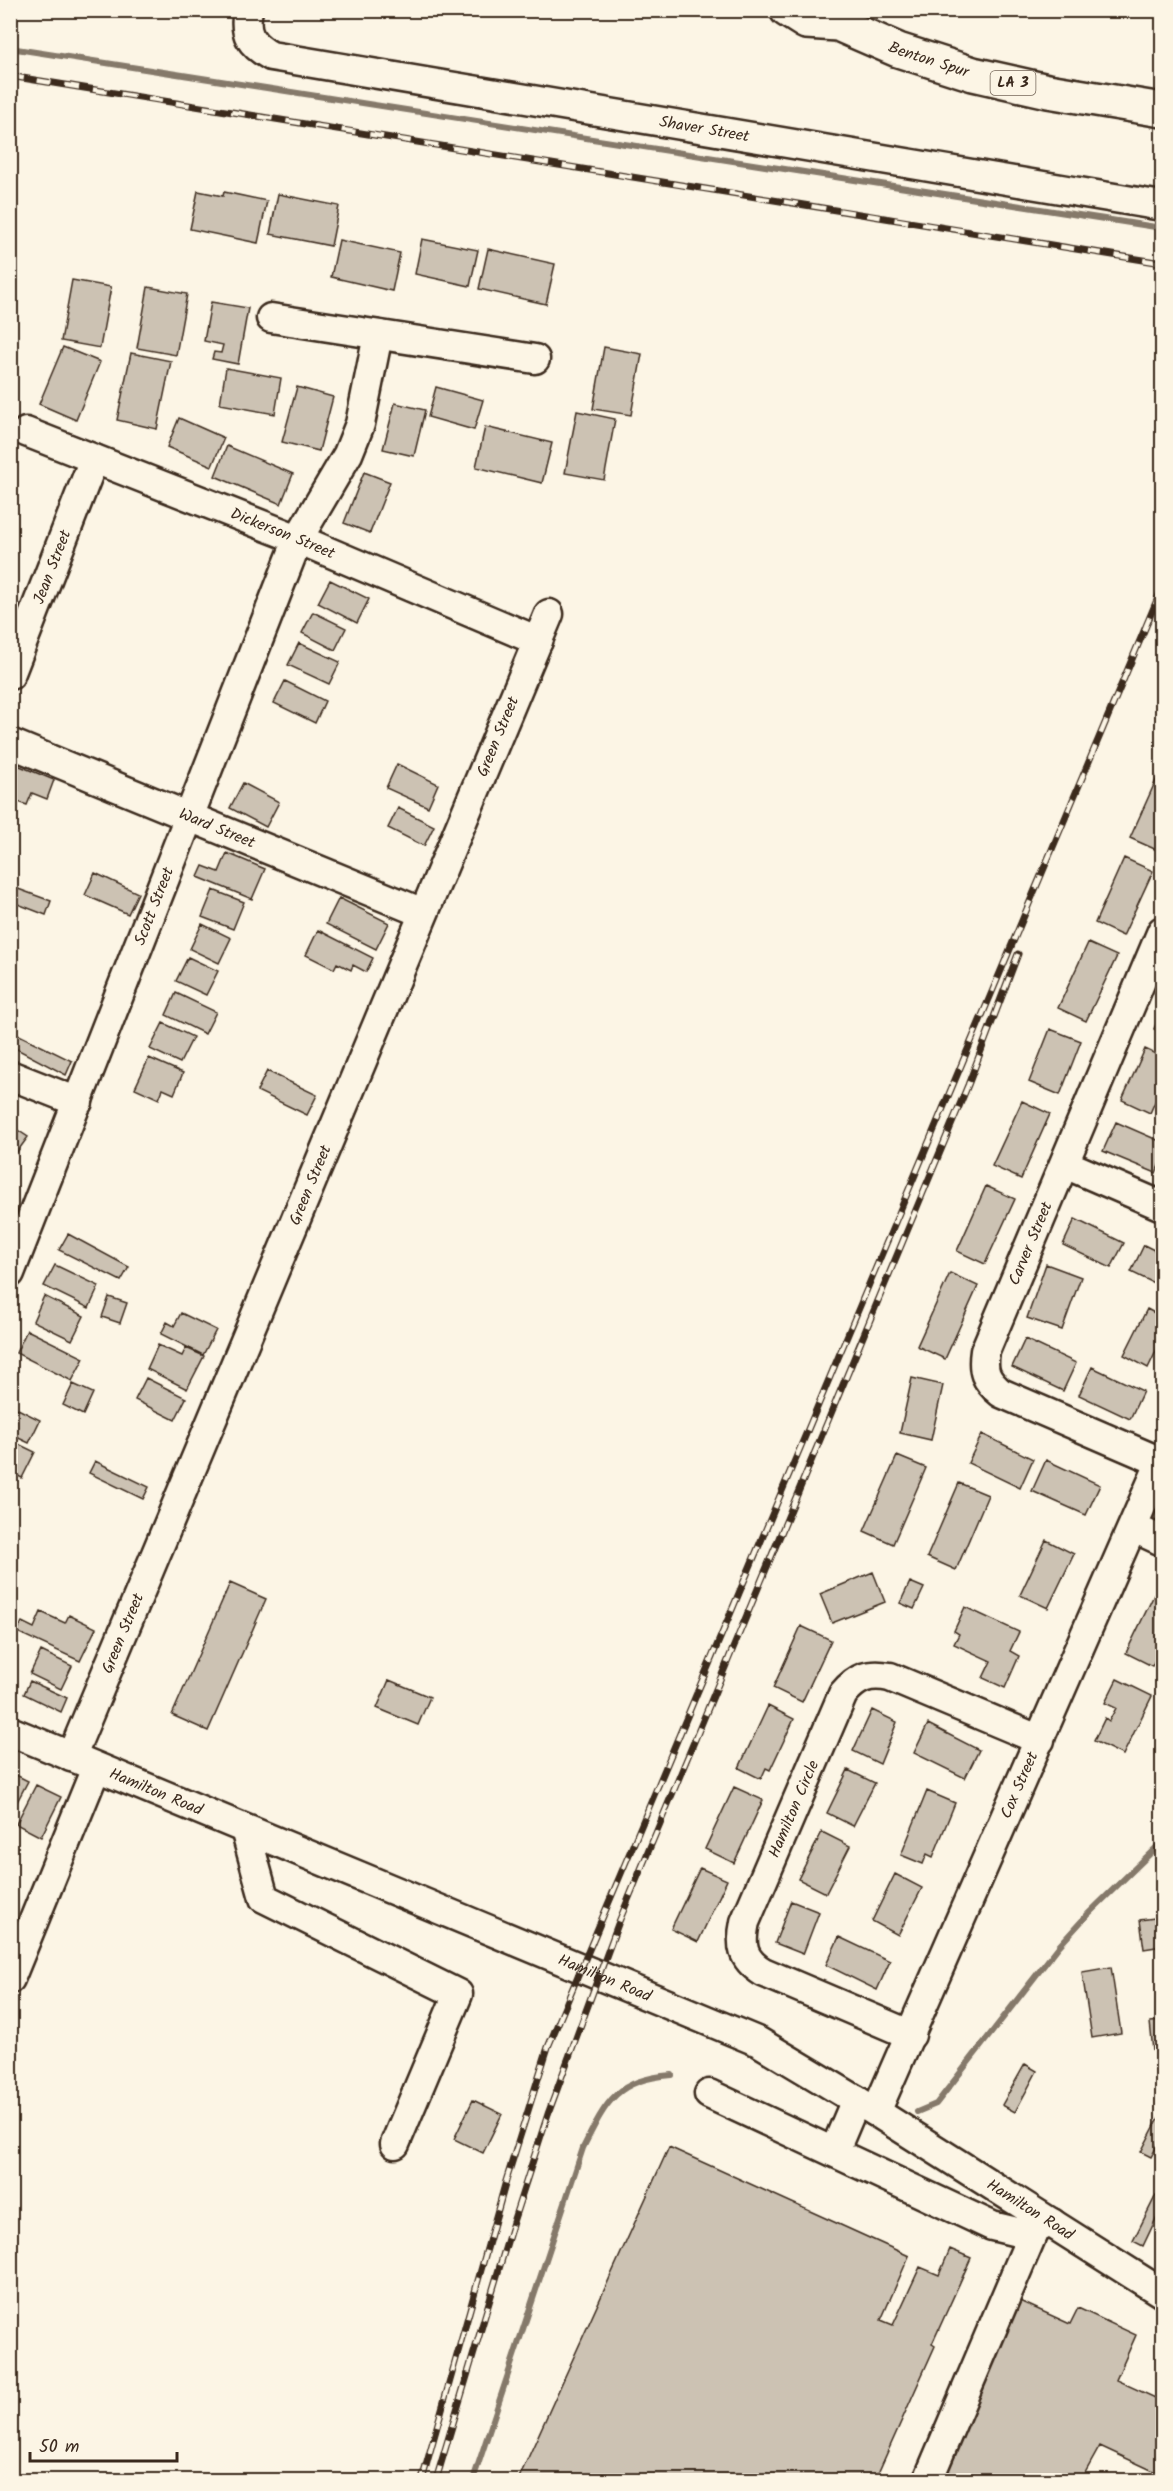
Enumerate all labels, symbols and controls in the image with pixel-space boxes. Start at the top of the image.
street label: Benton Spur [884,35,974,85]
road number: LA 3 [990,71,1036,95]
street label: Shaver Street [657,109,752,149]
street label: Dickerson Street [227,501,340,566]
street label: Jean Street [26,525,78,608]
street label: Green Street [470,692,526,781]
street label: Ward Street [175,801,260,855]
street label: Scott Street [127,863,181,949]
street label: Green Street [282,1140,338,1229]
street label: Carver Street [1002,1197,1059,1289]
street label: Green Street [95,1589,151,1677]
street label: Cox Street [994,1747,1045,1822]
street label: Hamilton Circle [762,1756,826,1862]
street label: Hamilton Road [105,1761,207,1823]
street label: Hamilton Road [554,1947,656,2009]
street label: Hamilton Road [982,2173,1080,2247]
scale bar [30,2425,177,2463]
text: 50 m [39,2433,79,2462]

